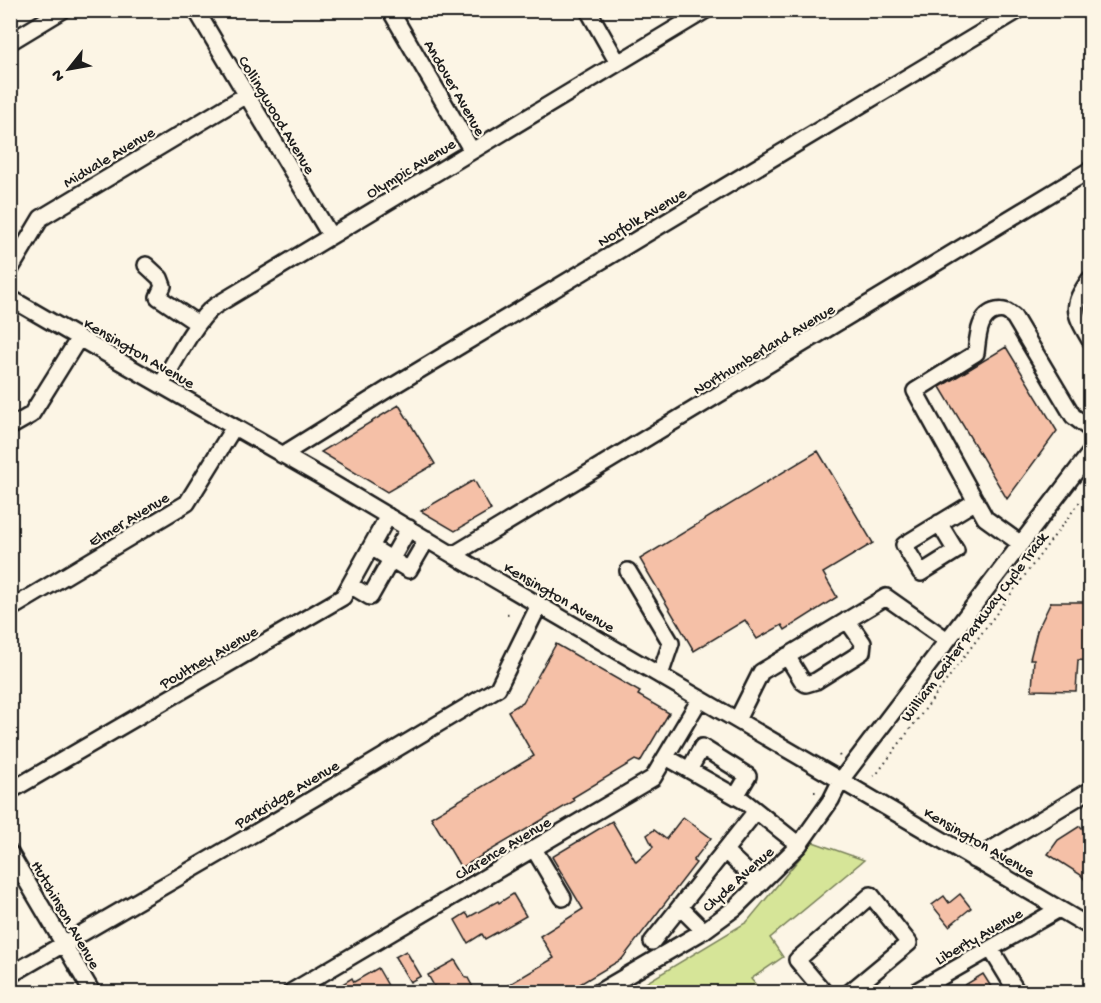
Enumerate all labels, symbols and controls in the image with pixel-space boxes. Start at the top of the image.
street label: Andover Avenue [418,37,488,141]
north arrow [39,39,99,99]
street label: Collingwood Avenue [232,53,318,179]
text: N [48,65,70,84]
street label: Midvale Avenue [61,124,160,194]
street label: Olympic Avenue [364,135,461,204]
street label: Norfolk Avenue [595,185,691,253]
street label: Northumberland Avenue [690,301,840,401]
street label: Kensington Avenue [79,316,198,395]
street label: Elmer Avenue [86,489,174,552]
street label: William Gaiter Parkway Cycle Track [898,528,1054,727]
street label: Kensington Avenue [499,560,618,639]
street label: Poultney Avenue [156,623,263,695]
street label: Parkridge Avenue [231,757,344,835]
street label: Kensington Avenue [919,805,1038,884]
street label: Clarence Avenue [453,814,556,886]
street label: Clyde Avenue [700,843,780,918]
street label: Hutchinson Avenue [25,858,103,974]
street label: Liberty Avenue [933,905,1028,971]

